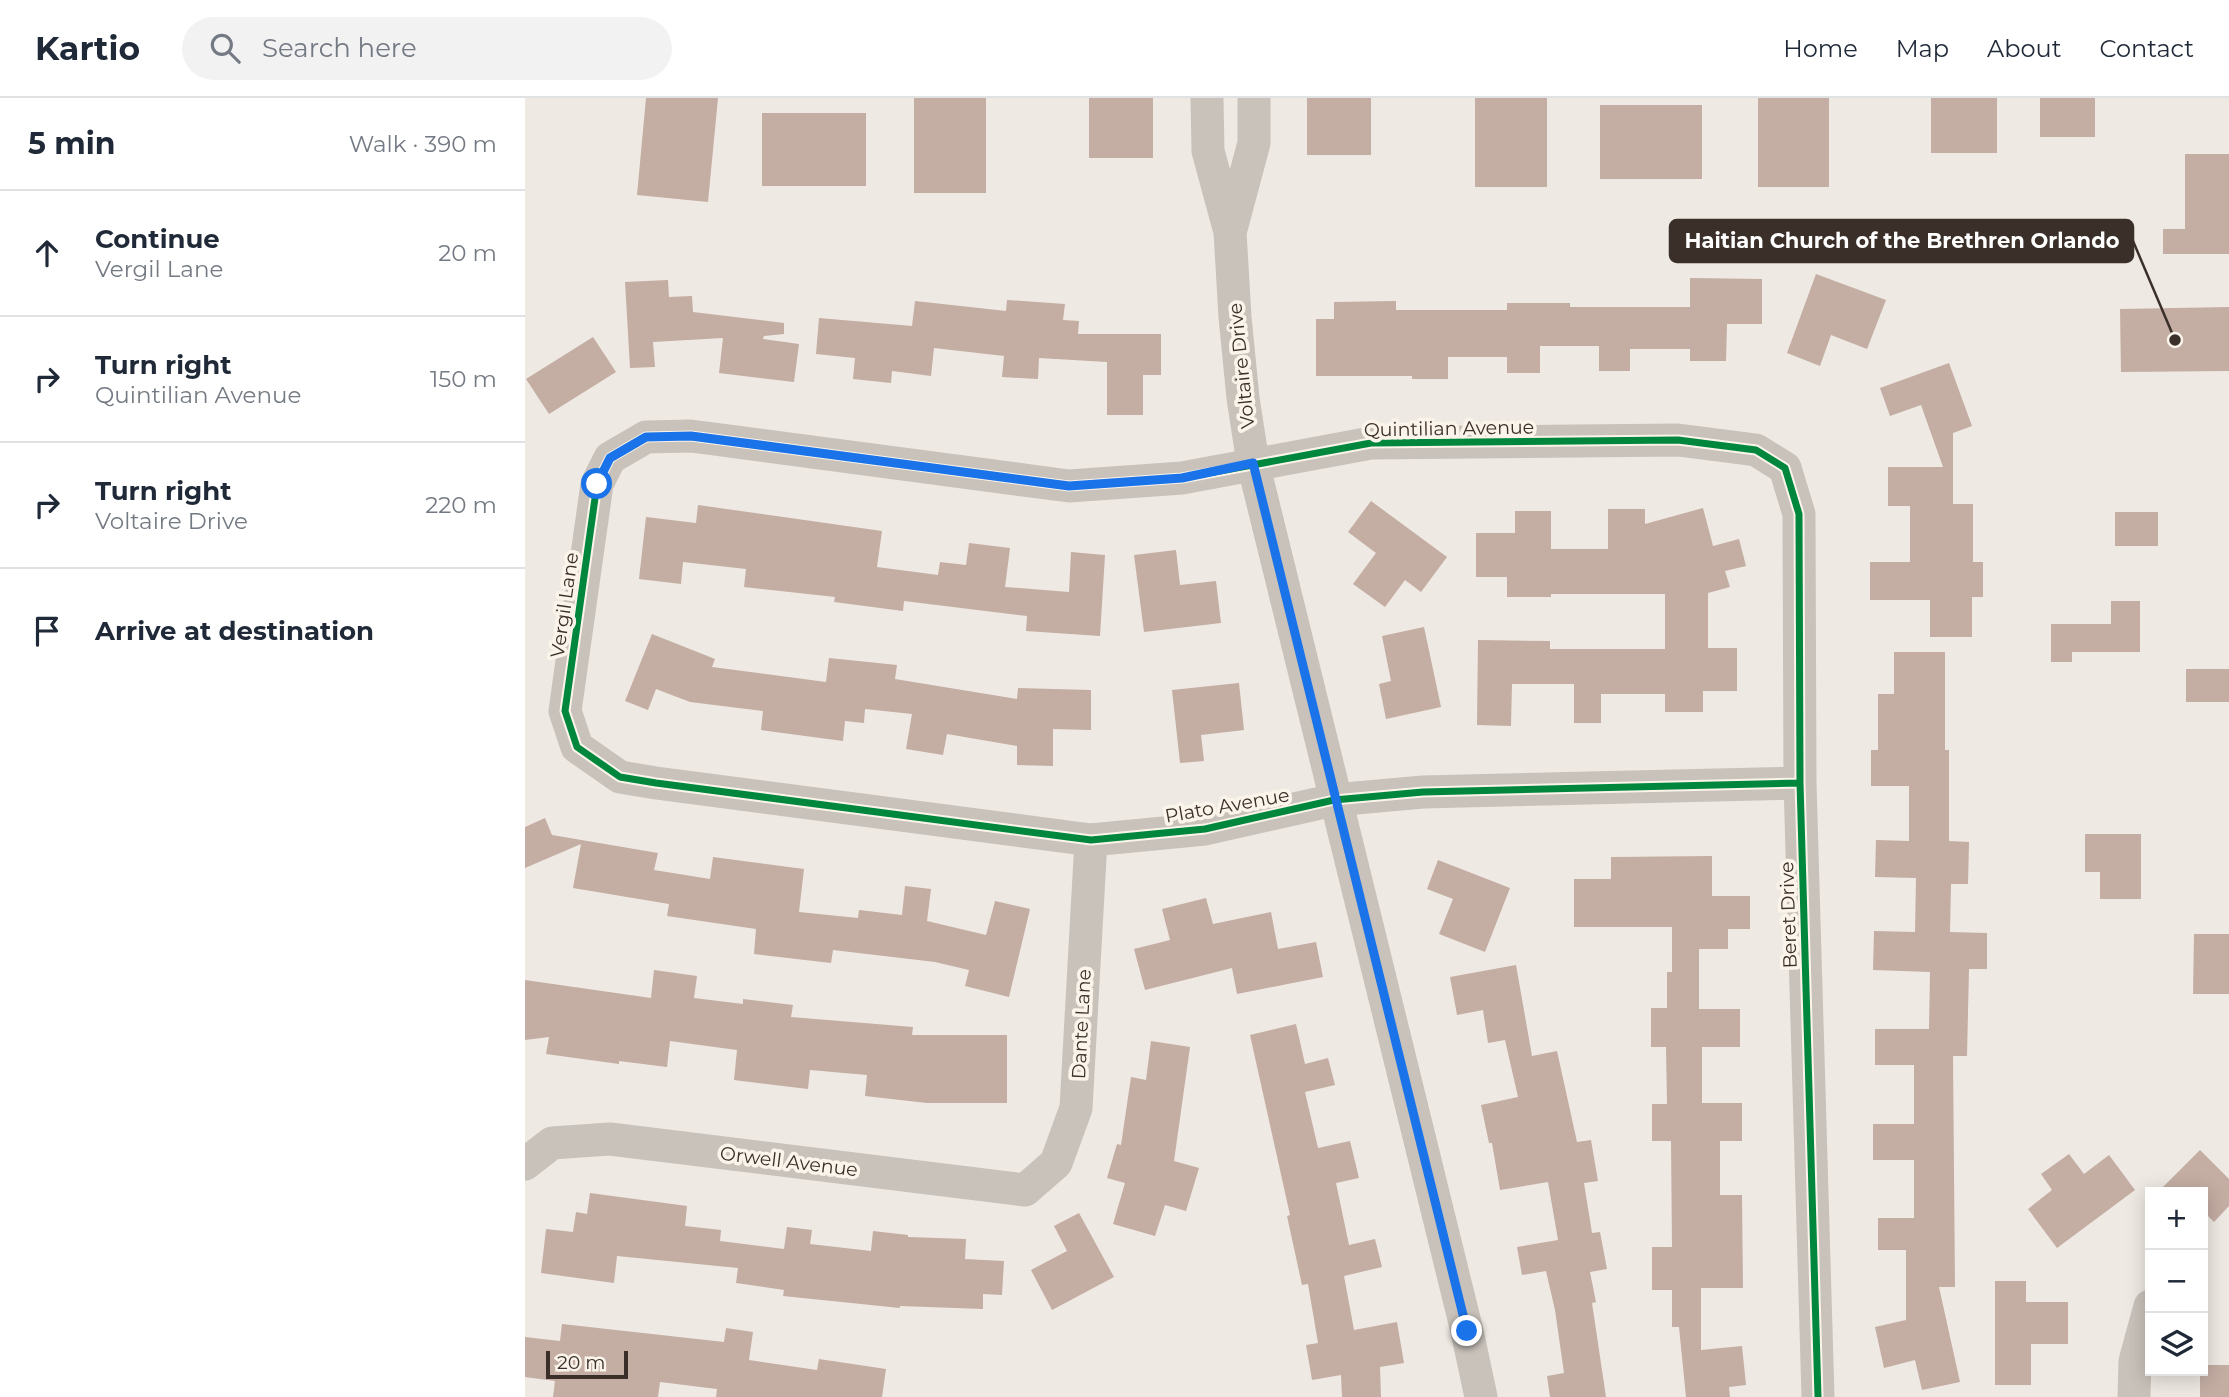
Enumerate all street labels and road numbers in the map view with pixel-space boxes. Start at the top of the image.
street label: Voltaire Drive [1223,302,1260,430]
street label: Quintilian Avenue [1364,416,1534,441]
street label: Vergil Lane [546,551,583,659]
street label: Plato Avenue [1163,783,1291,828]
street label: Beret Drive [1775,861,1802,969]
street label: Dante Lane [1067,968,1096,1080]
street label: Orwell Avenue [719,1142,859,1181]

